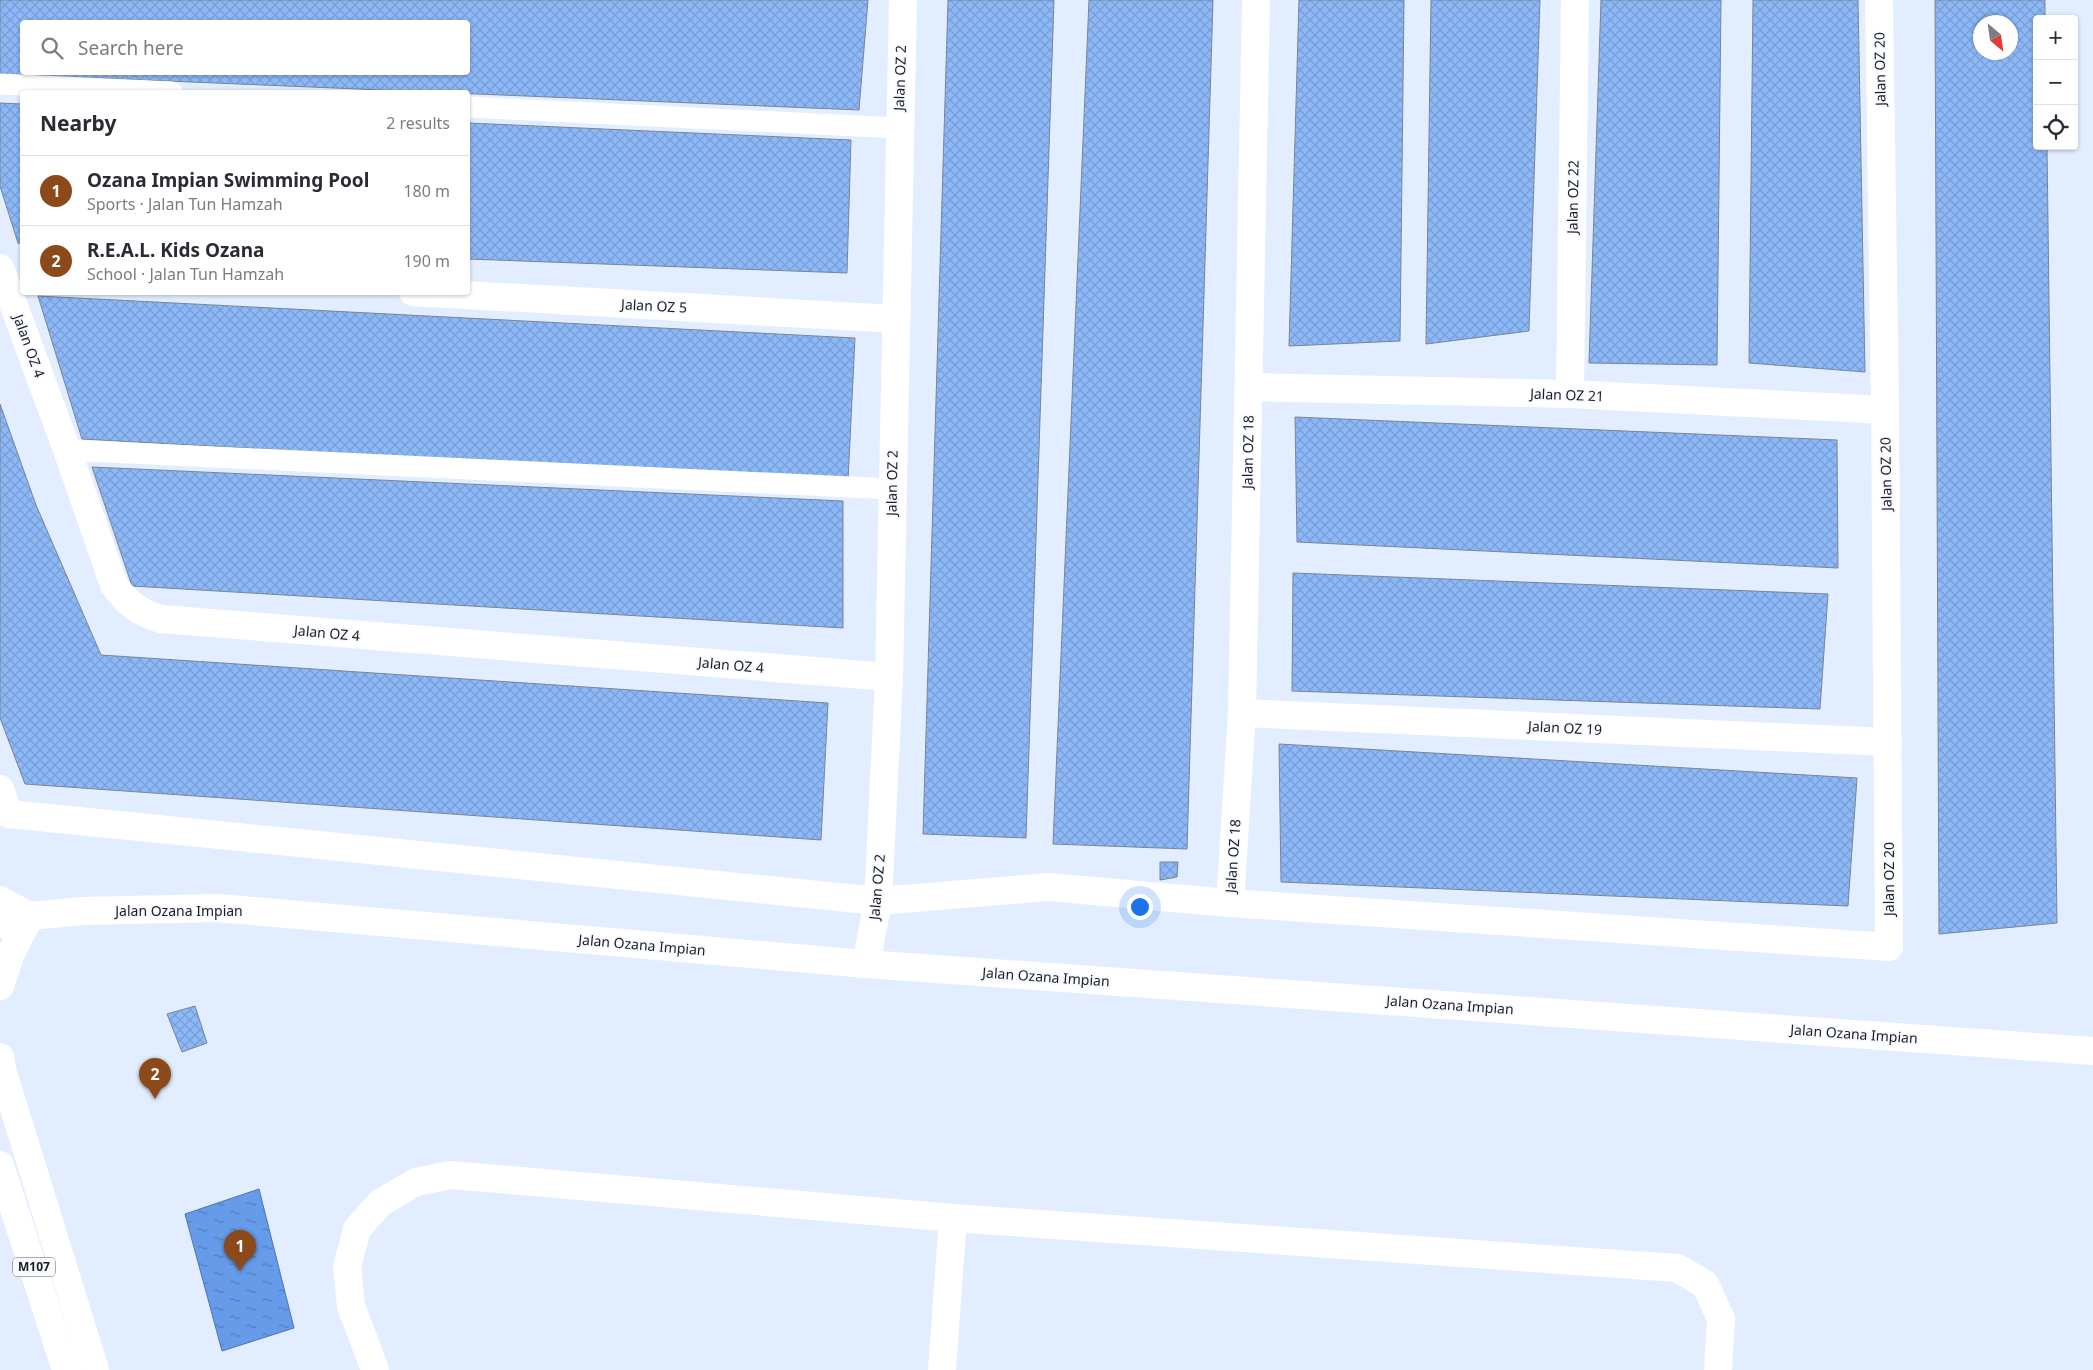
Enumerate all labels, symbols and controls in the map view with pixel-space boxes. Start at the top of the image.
north arrow [1973,15,2018,60]
map controls [2033,15,2078,150]
button: + [2033,15,2078,60]
search box [20,20,470,75]
street label: Jalan OZ 20 [1869,32,1890,108]
icon: search [38,34,66,62]
text: Search here [78,35,184,61]
street label: Jalan OZ 2 [889,45,910,113]
button: − [2033,60,2078,105]
button: locate [2033,105,2078,150]
text: Nearby [40,109,116,137]
text: 2 results [386,112,450,134]
street label: Jalan OZ 22 [1562,160,1583,236]
text: Ozana Impian Swimming Pool [87,167,369,193]
text: 1 [51,180,61,202]
text: 180 m [403,180,450,202]
text: Sports · Jalan Tun Hamzah [87,193,283,215]
text: R.E.A.L. Kids Ozana [87,237,264,263]
text: 2 [51,250,61,272]
text: 190 m [403,250,450,272]
text: School · Jalan Tun Hamzah [87,263,284,285]
street label: Jalan OZ 5 [619,294,687,317]
street label: Jalan OZ 4 [9,310,50,380]
street label: Jalan OZ 21 [1528,384,1604,405]
street label: Jalan OZ 18 [1237,415,1258,491]
street label: Jalan OZ 20 [1875,437,1896,513]
street label: Jalan OZ 2 [881,450,902,518]
street label: Jalan OZ 4 [291,620,361,645]
street label: Jalan OZ 4 [695,652,765,677]
street label: Jalan OZ 19 [1526,716,1602,739]
street label: Jalan OZ 18 [1220,818,1245,895]
street label: Jalan OZ 20 [1879,842,1898,918]
street label: Jalan OZ 2 [864,853,889,923]
your location [1127,894,1153,920]
street label: Jalan Ozana Impian [113,901,243,920]
street label: Jalan Ozana Impian [576,929,706,960]
street label: Jalan Ozana Impian [980,962,1110,990]
street label: Jalan Ozana Impian [1384,990,1514,1018]
street label: Jalan Ozana Impian [1788,1019,1918,1047]
pin: 2 [139,1058,171,1099]
pin: 1 [224,1230,256,1271]
road number: M107 [13,1258,55,1276]

